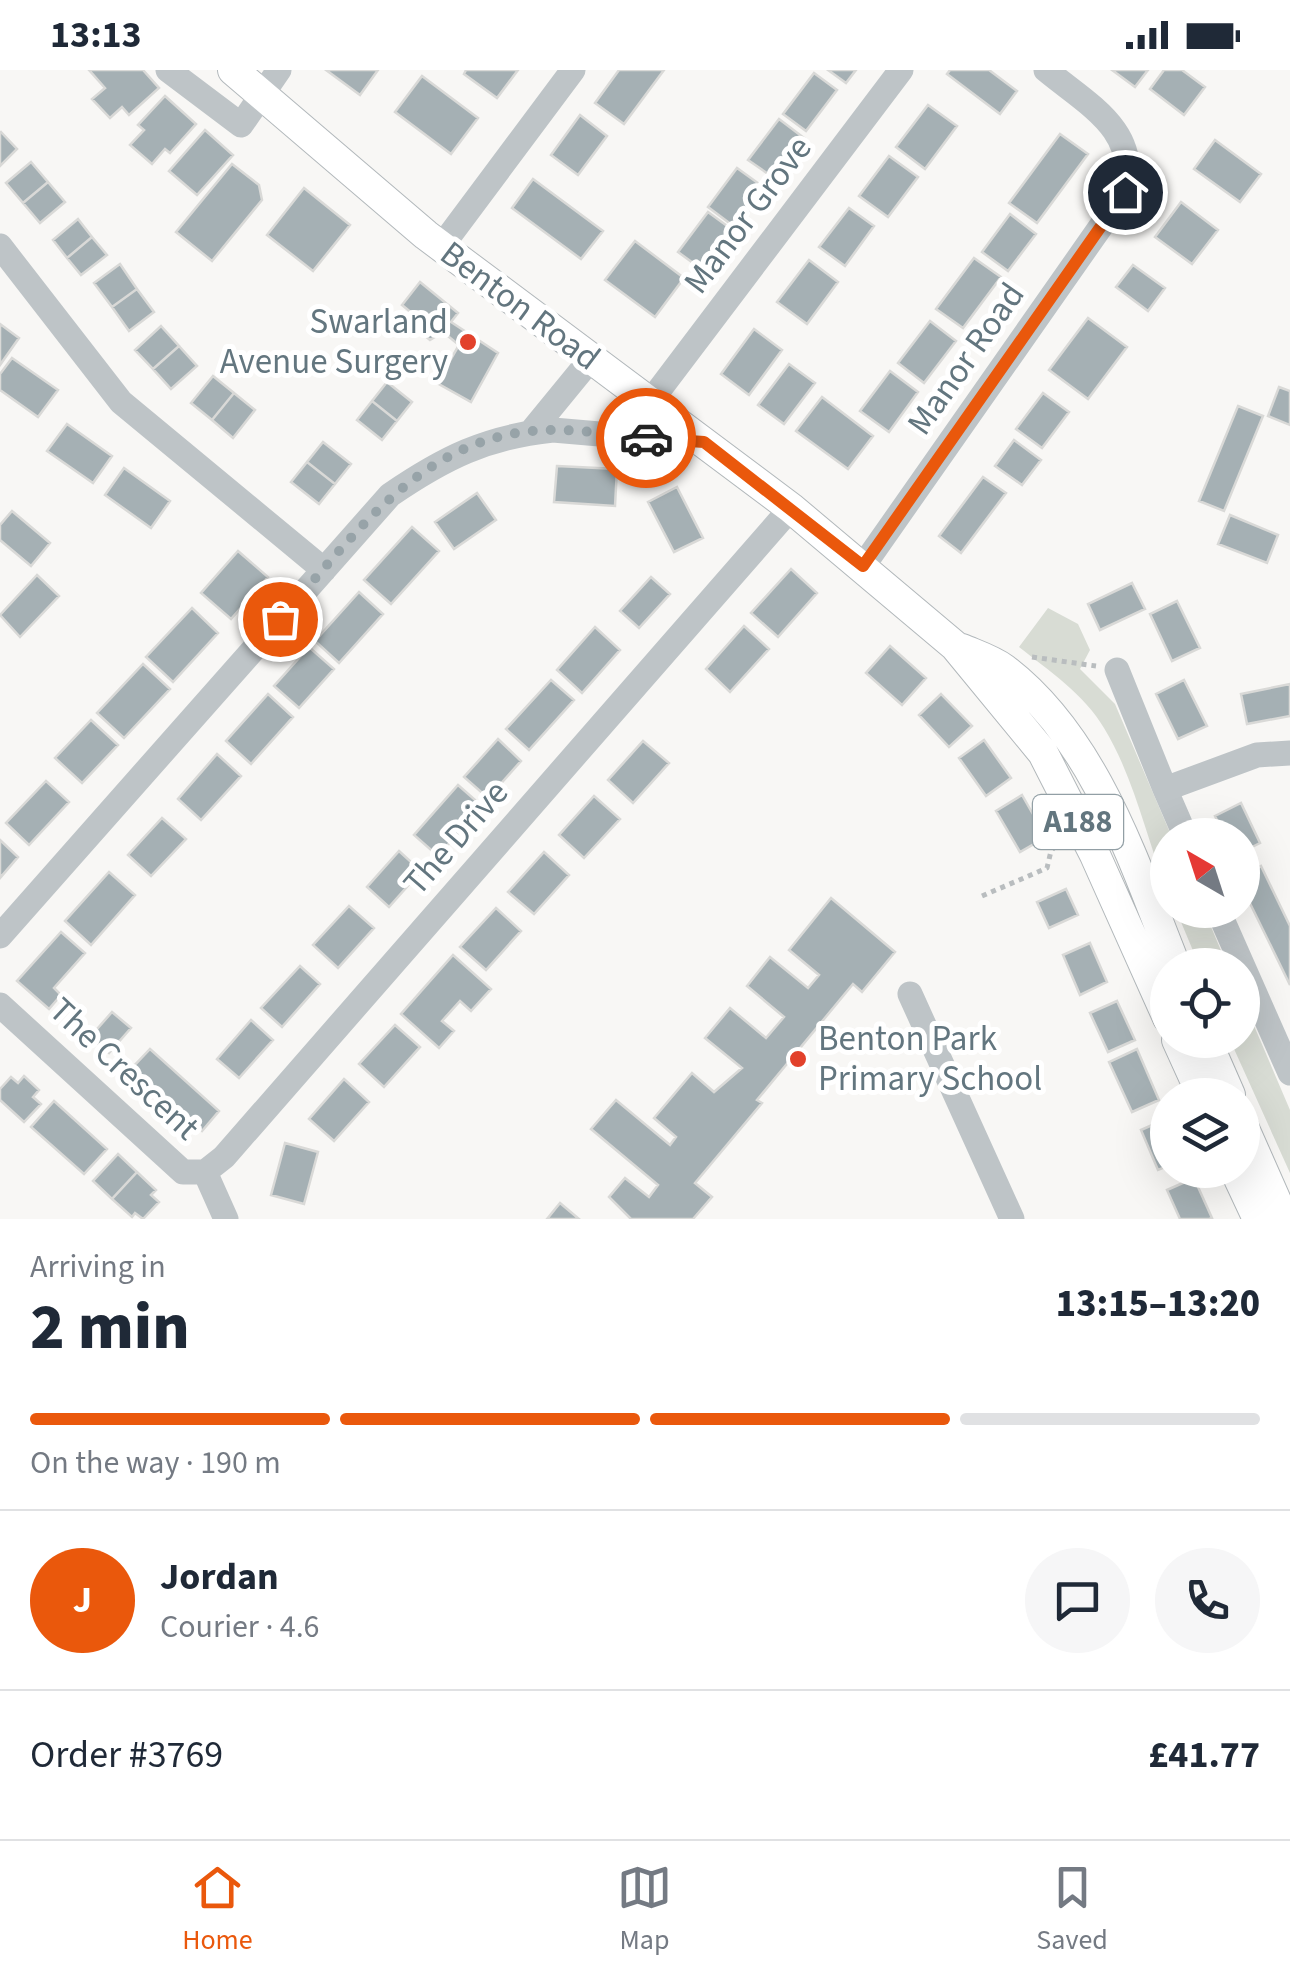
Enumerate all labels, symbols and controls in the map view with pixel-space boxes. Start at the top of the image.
text: 13:13 [50,8,142,62]
street label: Manor Grove [672,126,824,304]
pin [1083,150,1168,235]
icon: home [1098,165,1153,220]
street label: Benton Road [430,229,610,383]
street label: Manor Road [895,273,1037,445]
place label: Swarland Avenue Surgery [220,297,448,387]
marker: Swarland Avenue Surgery [457,331,479,353]
courier [596,388,696,488]
icon: car [619,411,674,466]
pin [238,577,323,662]
icon: bag [253,592,308,647]
street label: The Drive [392,770,520,906]
road number: A188 [1033,795,1123,849]
north arrow [1150,818,1260,928]
map controls [1150,818,1260,1188]
button: locate [1150,948,1260,1058]
street label: The Crescent [38,986,210,1152]
place label: Benton Park Primary School [818,1014,1042,1104]
marker: Benton Park Primary School [787,1048,809,1070]
button: layers [1150,1078,1260,1188]
text: Arriving in [30,1244,166,1290]
text: 13:15–13:20 [1056,1277,1260,1331]
text: 2 min [30,1281,190,1374]
text: On the way · 190 m [30,1440,281,1486]
button: chat [1025,1548,1130,1653]
button: phone [1155,1548,1260,1653]
text: Jordan [160,1550,279,1604]
text: J [73,1573,92,1627]
text: Courier · 4.6 [160,1604,320,1650]
text: Order #3769 [30,1728,223,1782]
text: £41.77 [1148,1728,1260,1782]
tab: Home [182,1860,253,1960]
tab: Map [617,1860,672,1960]
tab: Saved [1036,1860,1108,1960]

